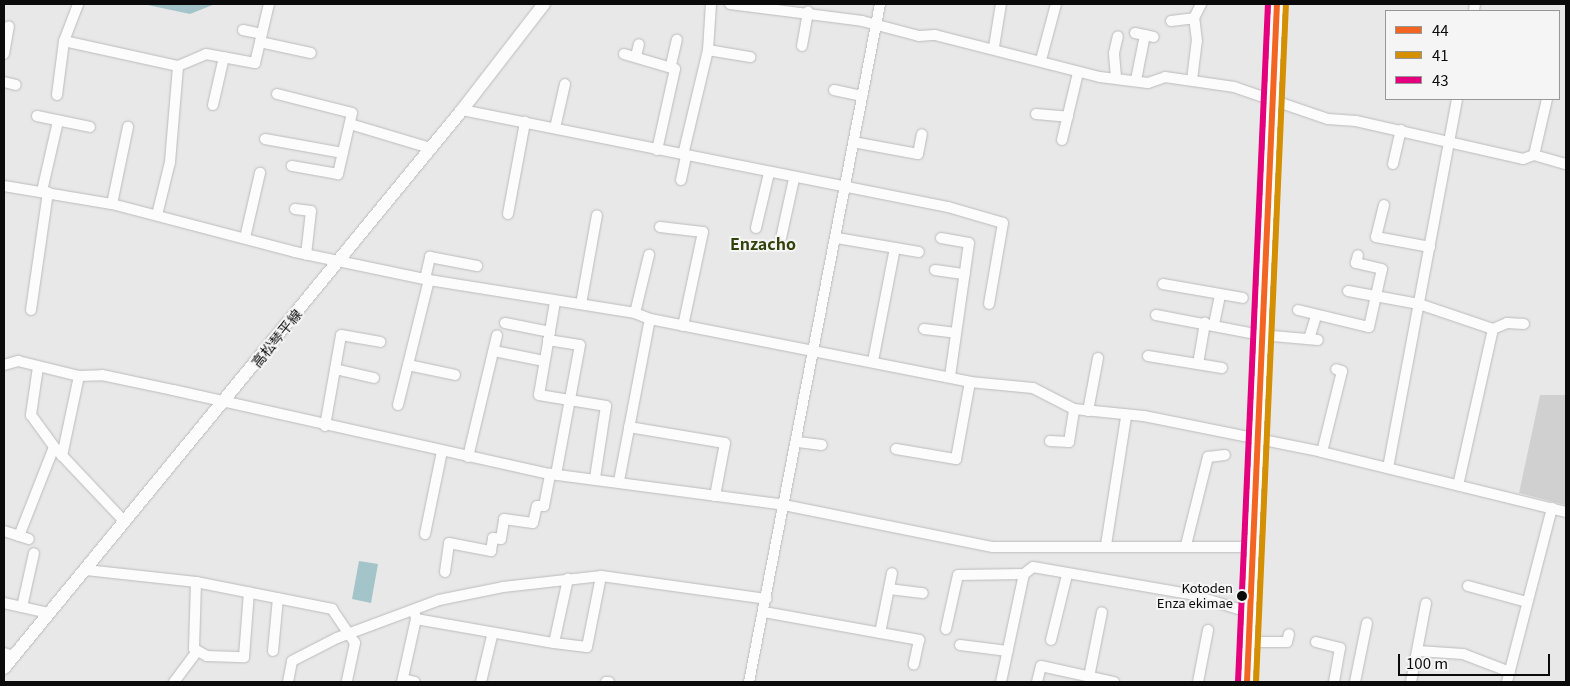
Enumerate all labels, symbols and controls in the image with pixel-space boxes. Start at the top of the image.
legend [1385,10,1560,100]
text: 44 [1432,19,1449,40]
text: 41 [1432,44,1449,65]
text: 43 [1432,69,1449,90]
district label: Enzacho [730,233,796,253]
street label: 高松琴平線 [247,306,305,370]
place label: Kotoden Enza ekimae [1157,581,1233,612]
marker: Kotoden Enza ekimae [1237,591,1247,601]
scale bar [1400,644,1552,676]
text: 100 m [1406,652,1448,673]

